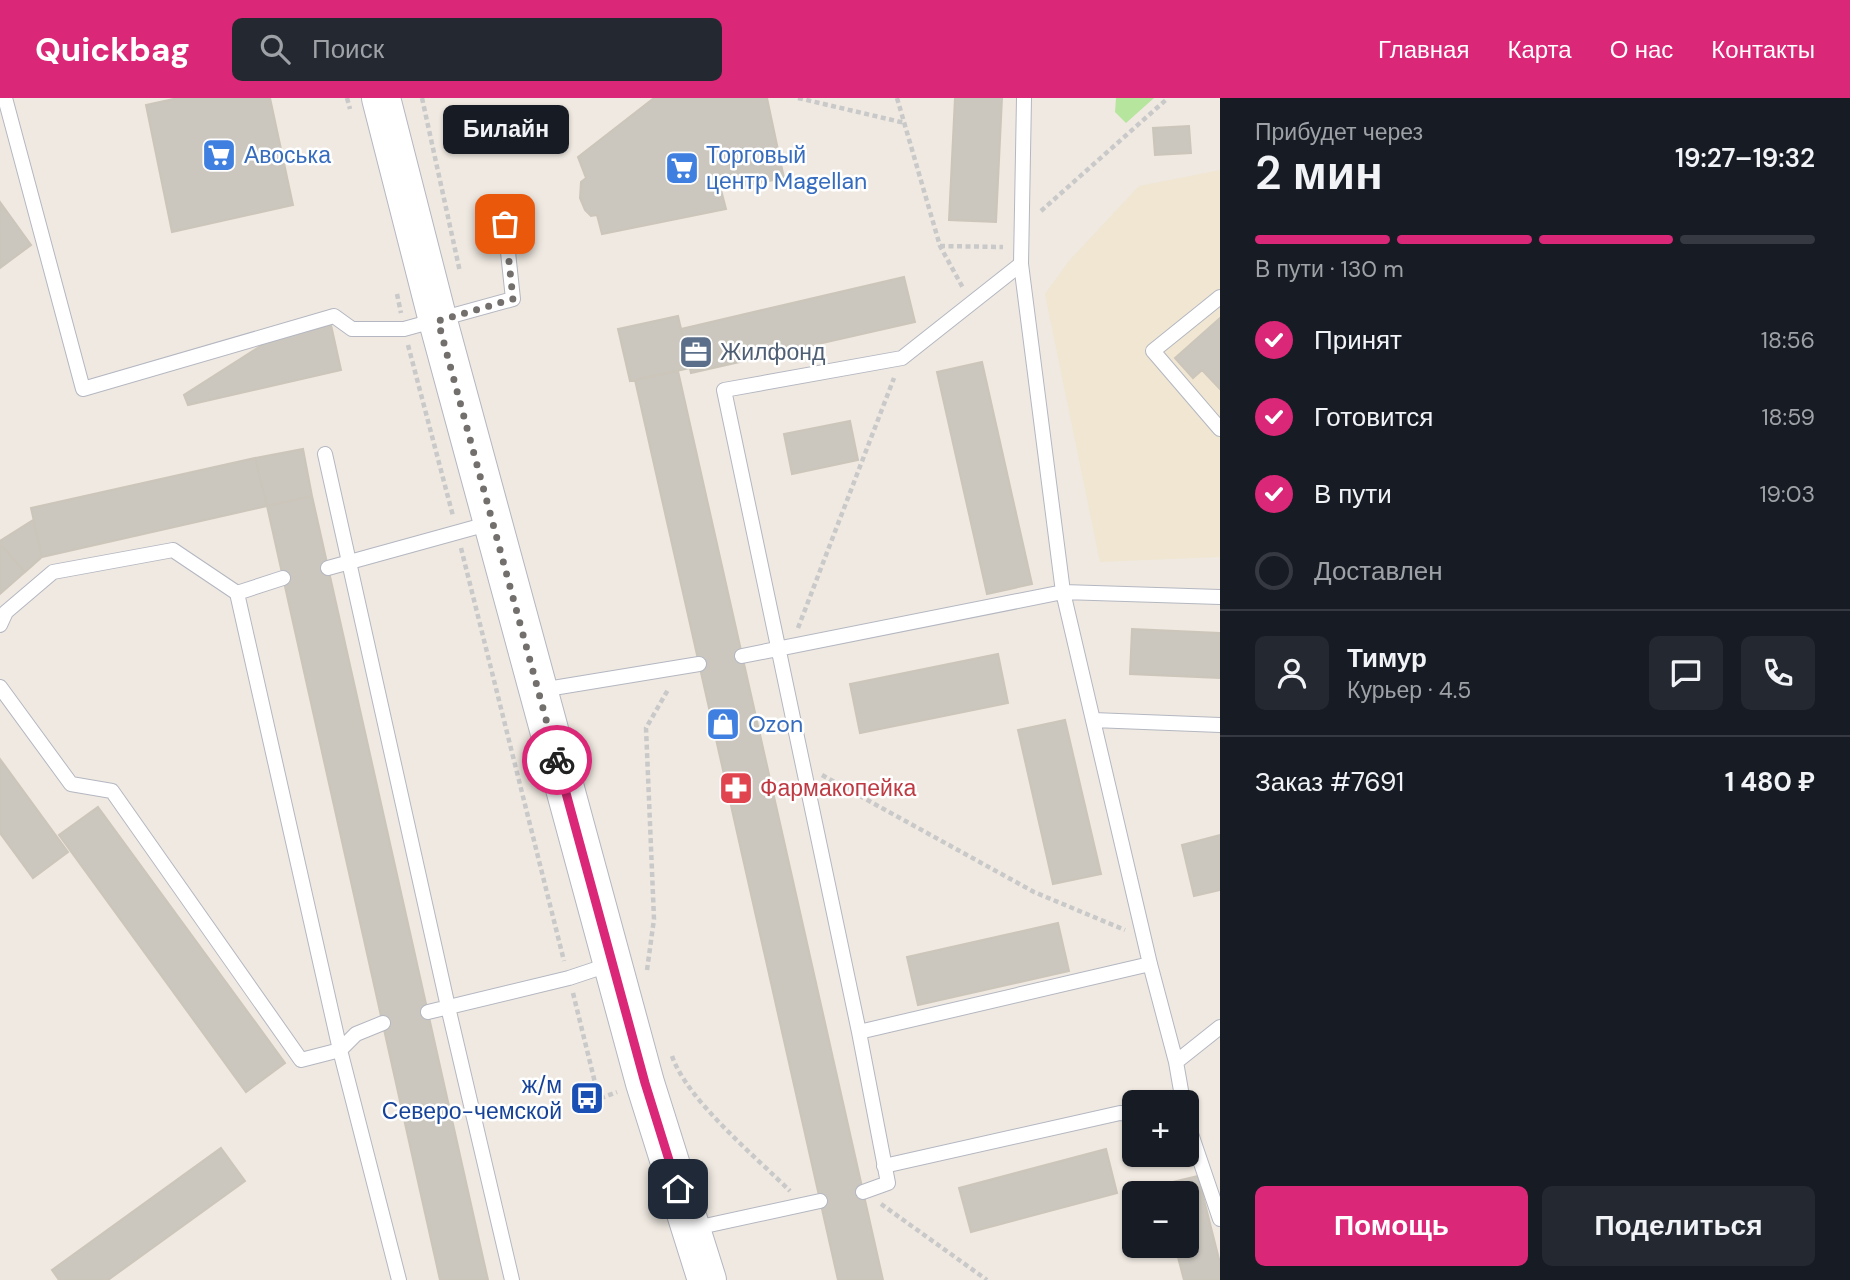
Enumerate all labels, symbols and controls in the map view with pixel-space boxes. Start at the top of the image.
search box [232,18,722,81]
text: Quickbag [35,28,190,71]
icon: search [256,30,294,68]
text: Поиск [312,32,384,66]
text: Главная [1378,34,1469,65]
text: Карта [1507,34,1572,65]
text: О нас [1610,34,1673,65]
text: Контакты [1711,34,1815,65]
callout: Билайн [442,105,568,154]
text: Билайн [463,114,549,144]
text: Прибудет через [1255,117,1423,147]
supermarket icon: Авоська [200,136,238,174]
place label: Авоська [244,140,331,170]
place label: Торговый центр Magellan [706,140,867,196]
text: 19:27–19:32 [1675,141,1815,175]
text: 2 мин [1255,143,1383,203]
supermarket icon: Торговый центр Magellan [663,149,701,187]
pin [475,194,535,254]
icon: bag [486,205,524,243]
text: В пути · 130 m [1255,254,1404,284]
icon: check [1255,321,1293,359]
text: Принят [1314,323,1402,357]
text: 18:56 [1761,325,1815,355]
office icon: Жилфонд [677,333,715,371]
place label: Жилфонд [720,337,826,367]
icon: check [1255,398,1293,436]
text: Готовится [1314,400,1433,434]
text: 18:59 [1761,402,1815,432]
icon: check [1255,475,1293,513]
text: В пути [1314,477,1392,511]
text: 19:03 [1759,479,1815,509]
text: Доставлен [1314,554,1443,588]
button: person [1255,636,1329,710]
button: chat [1649,636,1723,710]
button: phone [1741,636,1815,710]
text: Тимур [1347,641,1427,675]
text: Курьер · 4.5 [1347,675,1471,705]
shop icon: Ozon [704,705,742,743]
place label: Ozon [748,709,803,739]
courier [522,725,592,795]
icon: bike [538,741,576,779]
text: Заказ #7691 [1255,765,1404,799]
text: 1 480 ₽ [1725,765,1815,799]
pharmacy icon: Фармакопейка [717,769,755,807]
place label: Фармакопейка [760,773,916,803]
place label: ж/м Северо-чемской [382,1070,562,1126]
bus stop icon: ж/м Северо-чемской [568,1079,606,1117]
map controls [1122,1090,1199,1258]
button: + [1122,1090,1199,1167]
pin [648,1159,708,1219]
icon: home [659,1170,697,1208]
button: − [1122,1181,1199,1258]
button: Помощь [1255,1186,1528,1266]
button: Поделиться [1542,1186,1815,1266]

